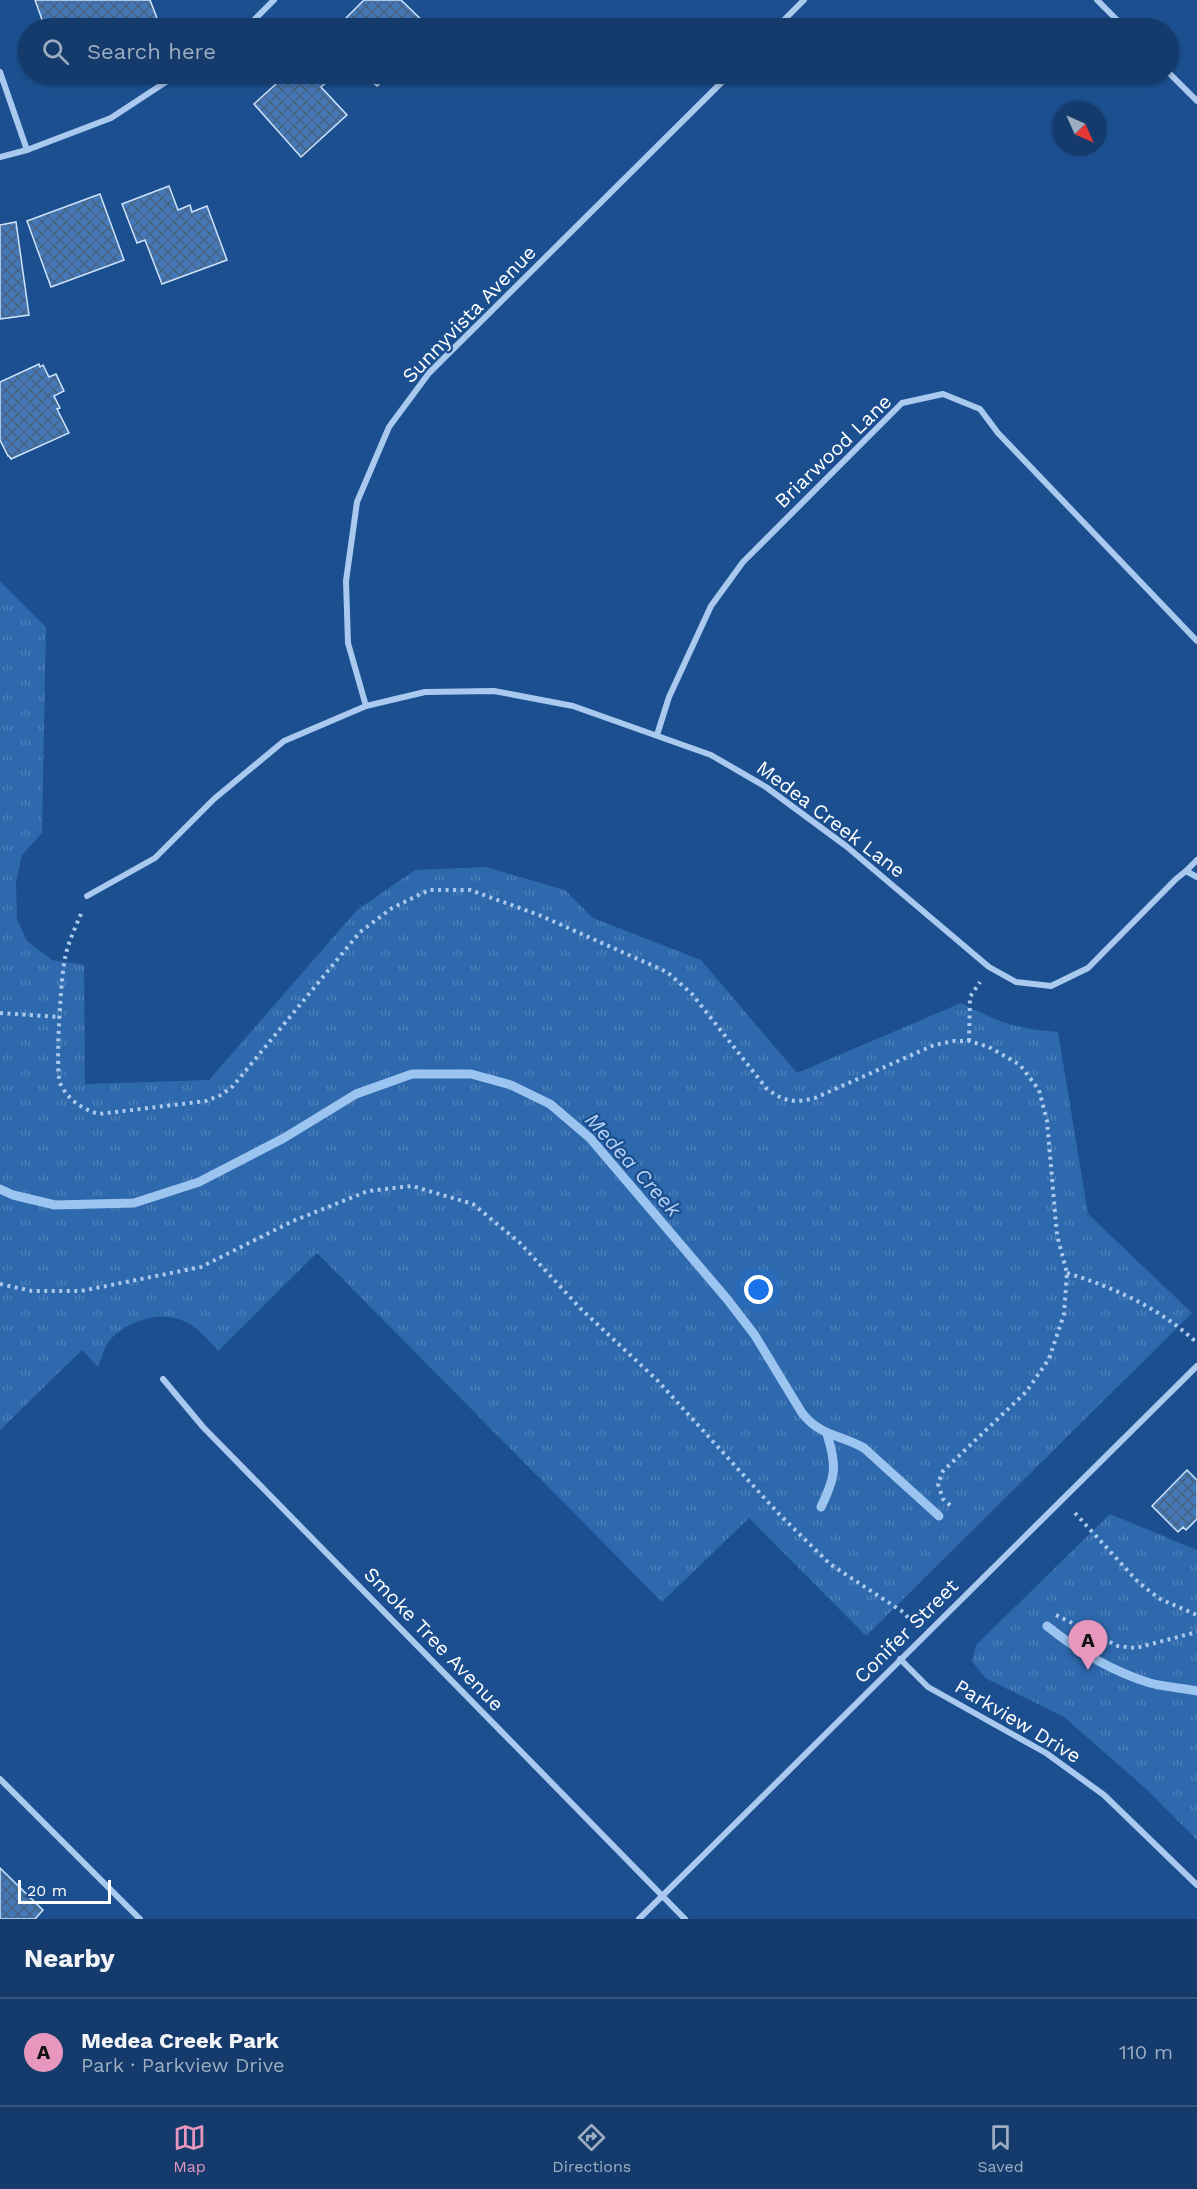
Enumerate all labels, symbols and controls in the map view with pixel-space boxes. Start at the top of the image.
search box [18,18,1179,84]
icon: search [39,35,72,68]
text: Search here [87,39,216,64]
north arrow [1053,102,1107,156]
street label: Sunnyvista Avenue [397,240,541,388]
street label: Briarwood Lane [770,389,896,513]
street label: Medea Creek Lane [752,755,910,883]
water label: Medea Creek [580,1107,687,1222]
your location [744,1275,773,1304]
street label: Smoke Tree Avenue [359,1562,509,1716]
street label: Conifer Street [849,1574,963,1688]
pin: A [1068,1620,1108,1670]
street label: Parkview Drive [951,1674,1085,1768]
scale bar [18,1877,111,1904]
text: 20 m [27,1881,67,1900]
text: Nearby [24,1943,115,1973]
text: Medea Creek Park [81,2028,279,2053]
text: A [37,2040,50,2064]
text: 110 m [1119,2040,1173,2064]
text: Park · Parkview Drive [81,2053,285,2077]
tab: Map [173,2121,206,2176]
tab: Directions [552,2121,631,2176]
tab: Saved [977,2121,1024,2176]

